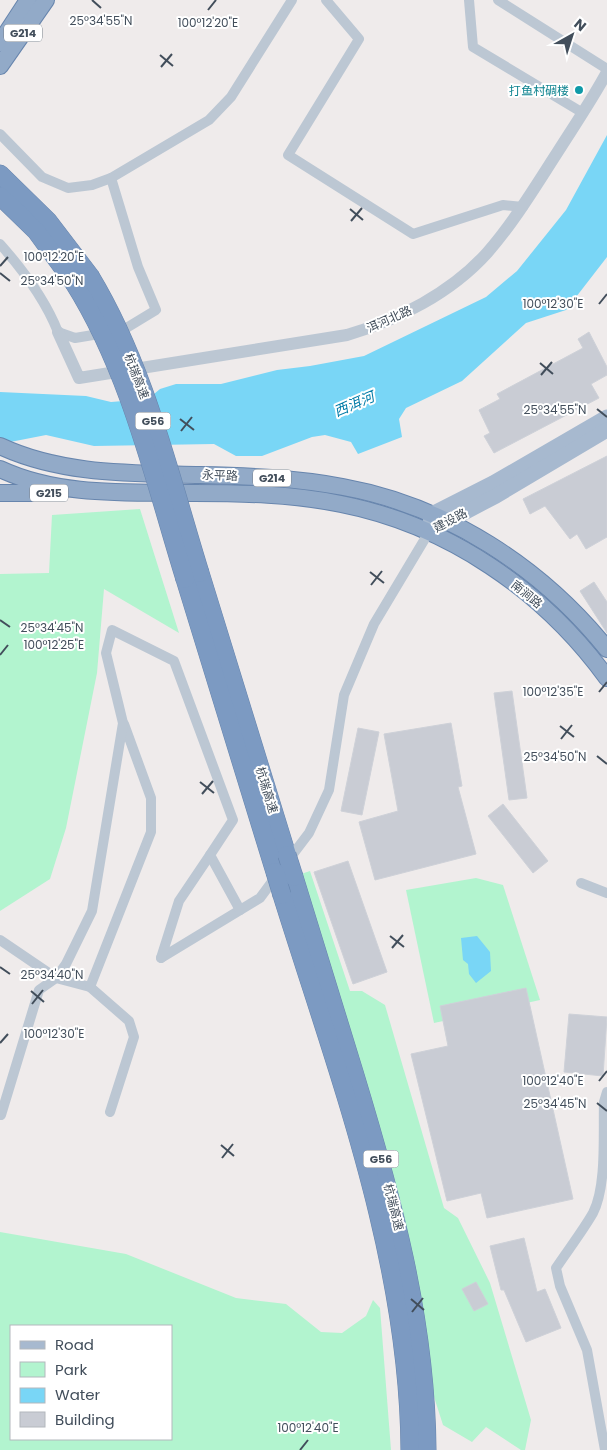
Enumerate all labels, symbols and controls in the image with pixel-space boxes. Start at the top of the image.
north arrow [547,10,597,60]
text: 25°34'55"N [70,12,132,29]
text: 100°12'20"E [178,14,238,31]
text: N [570,14,591,36]
road number: G214 [4,24,42,42]
place label: 打鱼村碉楼 [509,82,569,99]
marker: 打鱼村碉楼 [573,84,585,96]
text: 100°12'20"E [24,248,84,265]
text: 25°34'50"N [21,272,83,289]
text: 100°12'30"E [523,295,583,312]
street label: 洱河北路 [364,301,414,337]
street label: 杭瑞高速 [120,351,154,401]
water label: 西洱河 [331,385,380,421]
text: 25°34'55"N [524,401,586,418]
road number: G56 [136,412,170,430]
street label: 永平路 [202,466,238,484]
road number: G214 [253,469,291,486]
road number: G215 [30,484,68,502]
street label: 建设路 [430,504,470,536]
street label: 南涧路 [508,576,546,612]
text: 25°34'45"N [21,619,83,636]
text: 100°12'25"E [24,636,84,653]
text: 100°12'35"E [523,683,583,700]
text: 25°34'50"N [524,748,586,765]
street label: 杭瑞高速 [252,765,282,815]
text: 25°34'40"N [21,966,83,983]
text: 100°12'30"E [24,1025,84,1042]
text: 100°12'40"E [522,1072,584,1089]
text: 25°34'45"N [524,1095,586,1112]
road number: G56 [364,1150,398,1168]
street label: 杭瑞高速 [380,1182,408,1232]
legend [10,1325,172,1440]
text: Road [55,1334,94,1355]
text: Park [55,1359,87,1380]
text: Water [55,1384,101,1405]
text: Building [55,1409,115,1430]
text: 100°12'40"E [277,1419,339,1436]

